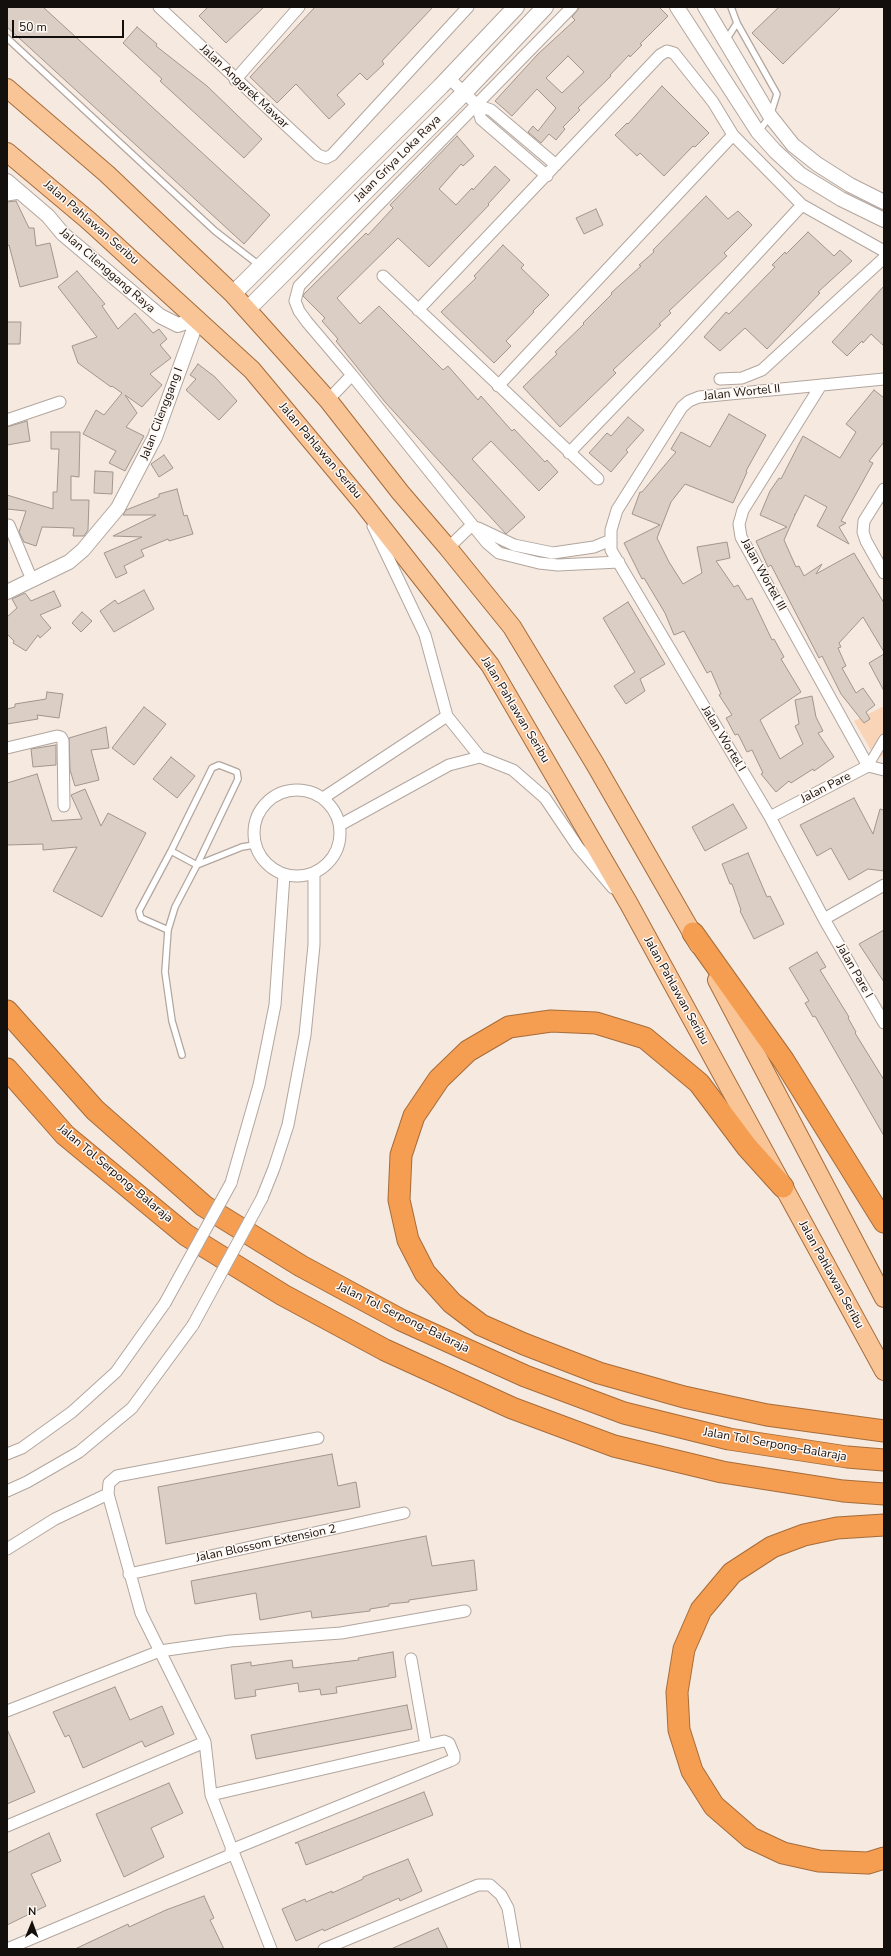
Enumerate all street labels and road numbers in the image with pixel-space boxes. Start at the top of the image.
street label: Jalan Anggrek Mawar [196,42,292,132]
street label: Jalan Griya Loka Raya [352,113,444,205]
street label: Jalan Pahlawan Seribu [41,178,141,268]
street label: Jalan Cilenggang Raya [56,226,158,316]
street label: Jalan Cilenggang I [138,366,186,462]
street label: Jalan Wortel II [703,382,781,404]
street label: Jalan Pahlawan Seribu [276,400,364,502]
street label: Jalan Wortel III [737,536,789,614]
street label: Jalan Pahlawan Seribu [478,654,552,766]
street label: Jalan Wortel I [698,704,748,774]
street label: Jalan Pare [799,769,853,807]
street label: Jalan Pahlawan Seribu [640,935,712,1047]
street label: Jalan Pare I [833,941,875,1001]
street label: Jalan Tol Serpong–Balaraja [55,1122,175,1226]
street label: Jalan Pahlawan Seribu [795,1219,867,1331]
street label: Jalan Tol Serpong–Balaraja [334,1280,472,1356]
street label: Jalan Tol Serpong–Balaraja [702,1425,848,1465]
street label: Jalan Blossom Extension 2 [195,1522,337,1566]

